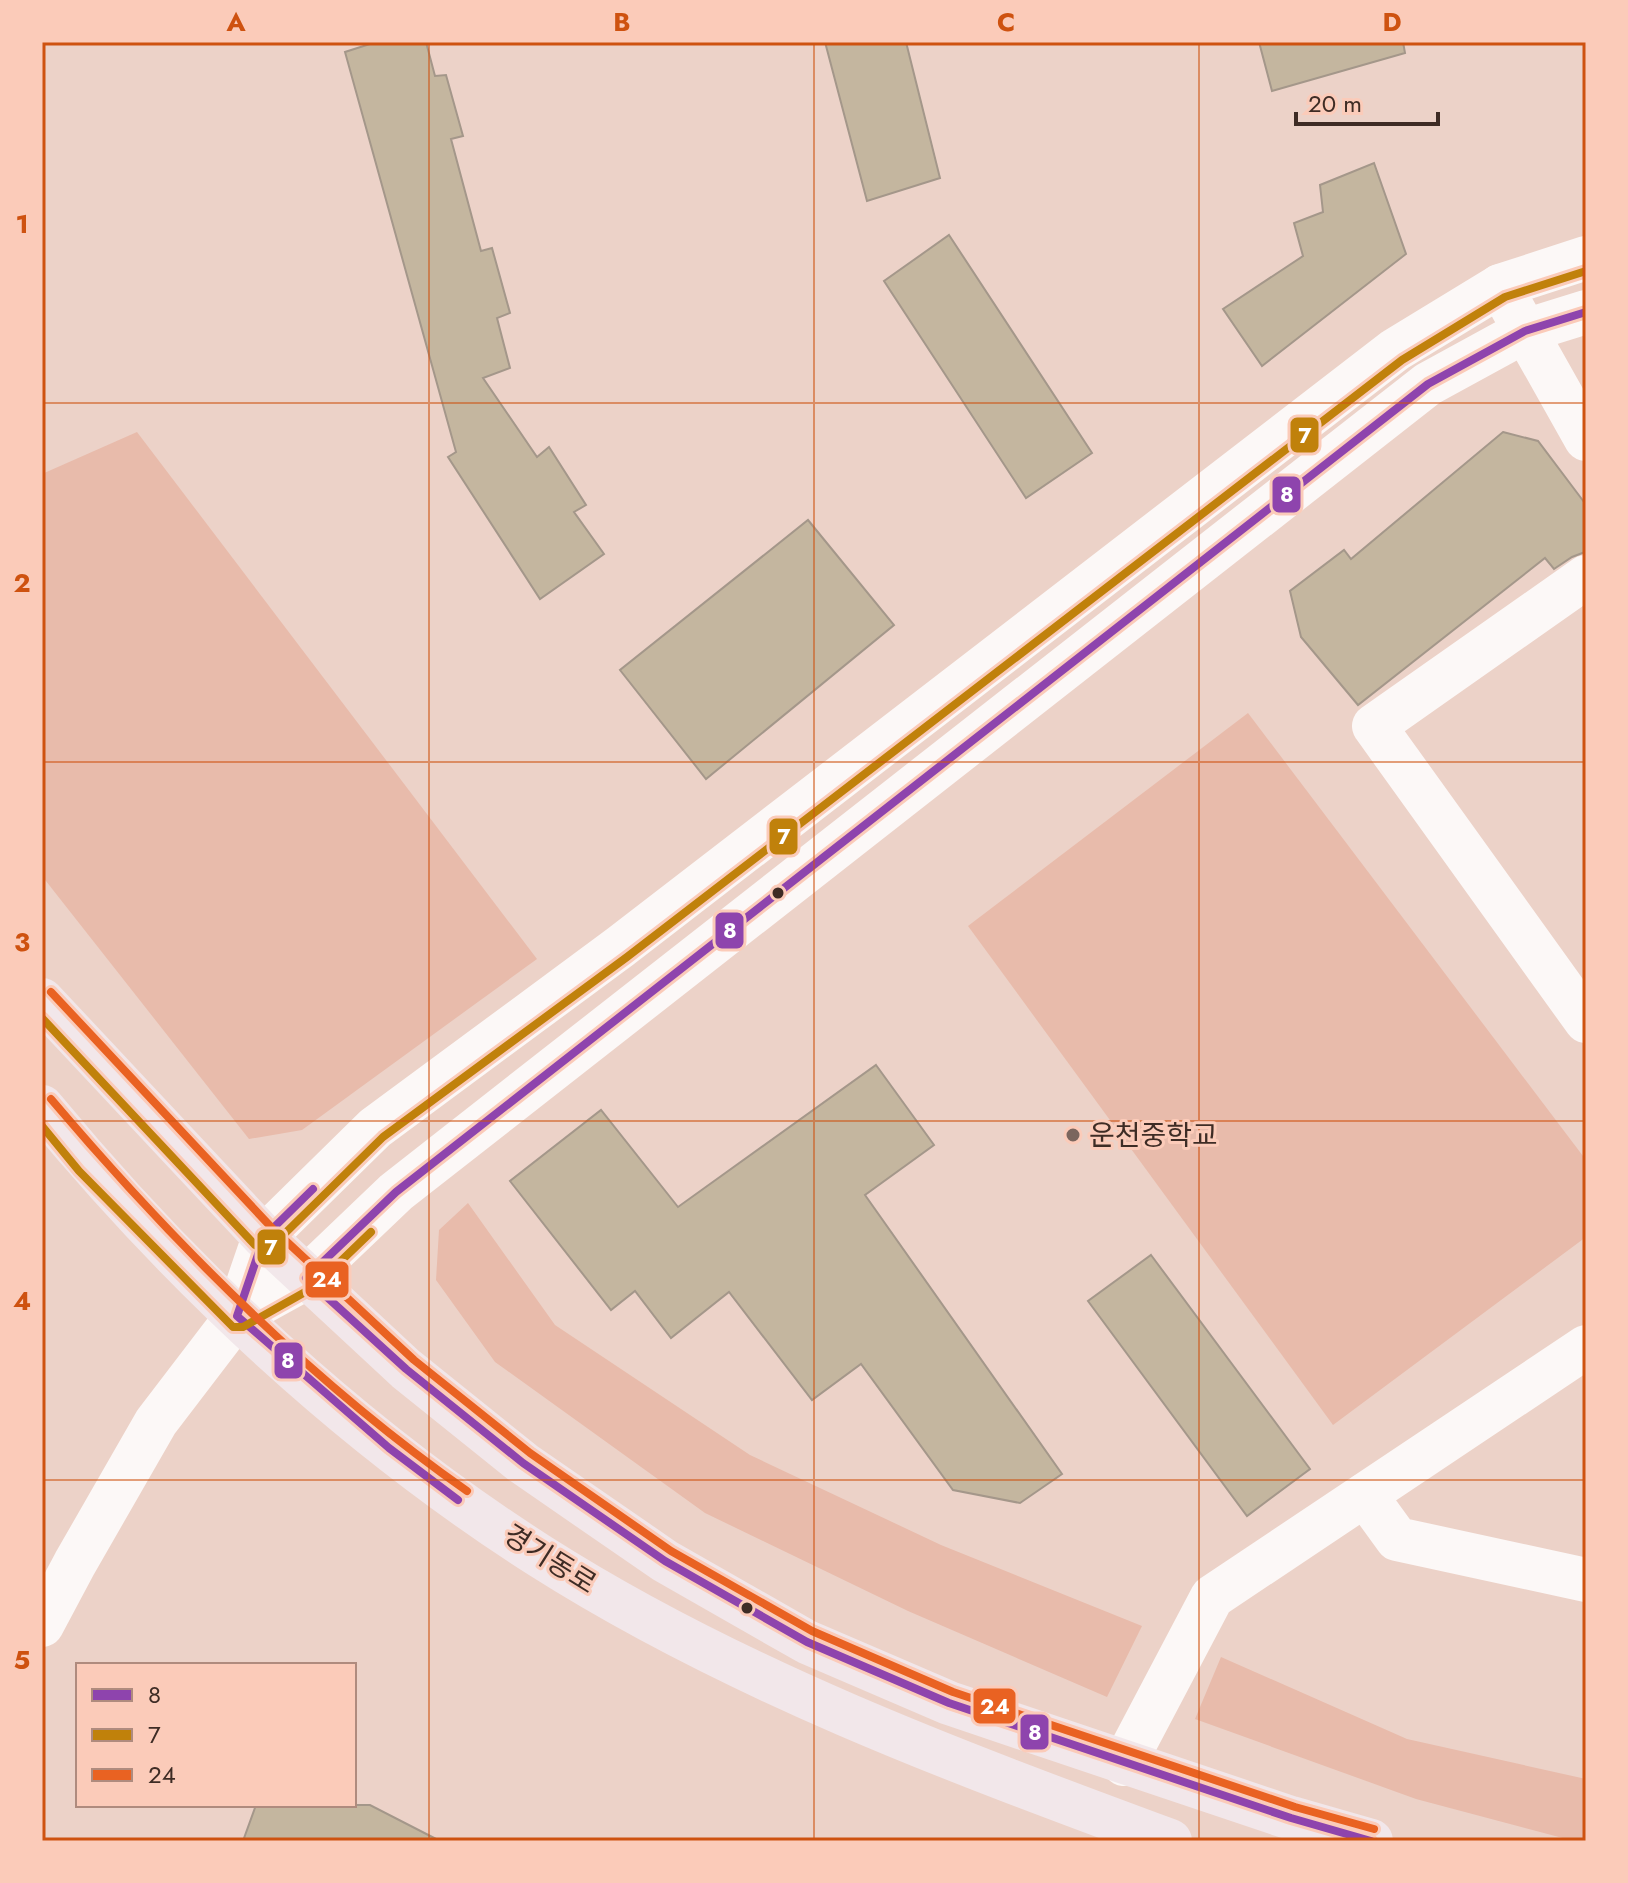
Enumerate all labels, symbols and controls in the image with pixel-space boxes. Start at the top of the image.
text: A [225,3,246,41]
text: B [613,3,631,41]
text: C [997,3,1015,41]
text: D [1382,3,1402,41]
scale bar [1296,76,1438,126]
text: 20 m [1308,86,1362,121]
text: 1 [15,205,29,243]
line badge: 7 [1289,416,1320,454]
text: 7 [1298,419,1312,451]
line badge: 8 [1271,475,1302,514]
text: 8 [1280,478,1294,510]
text: 2 [13,564,31,602]
line badge: 7 [768,817,799,856]
text: 7 [777,820,791,852]
unlabelled marker [770,885,786,901]
line badge: 8 [714,911,745,950]
text: 8 [723,914,737,946]
text: 3 [14,923,30,961]
place label: 운천중학교 [1089,1115,1218,1156]
marker: 운천중학교 [1064,1126,1082,1144]
line badge: 7 [256,1228,287,1266]
text: 7 [264,1231,278,1263]
line badge: 24 [304,1260,350,1299]
text: 24 [312,1263,342,1295]
text: 4 [13,1282,31,1320]
line badge: 8 [273,1341,304,1380]
text: 8 [281,1344,295,1376]
street label: 경기동로 [495,1514,605,1604]
unlabelled marker [739,1600,755,1616]
text: 5 [14,1641,30,1679]
legend [76,1663,356,1807]
text: 8 [148,1677,161,1712]
line badge: 24 [972,1687,1017,1725]
text: 24 [980,1690,1010,1722]
line badge: 8 [1019,1713,1050,1751]
text: 8 [1028,1716,1042,1748]
text: 7 [148,1717,161,1752]
text: 24 [148,1757,176,1792]

